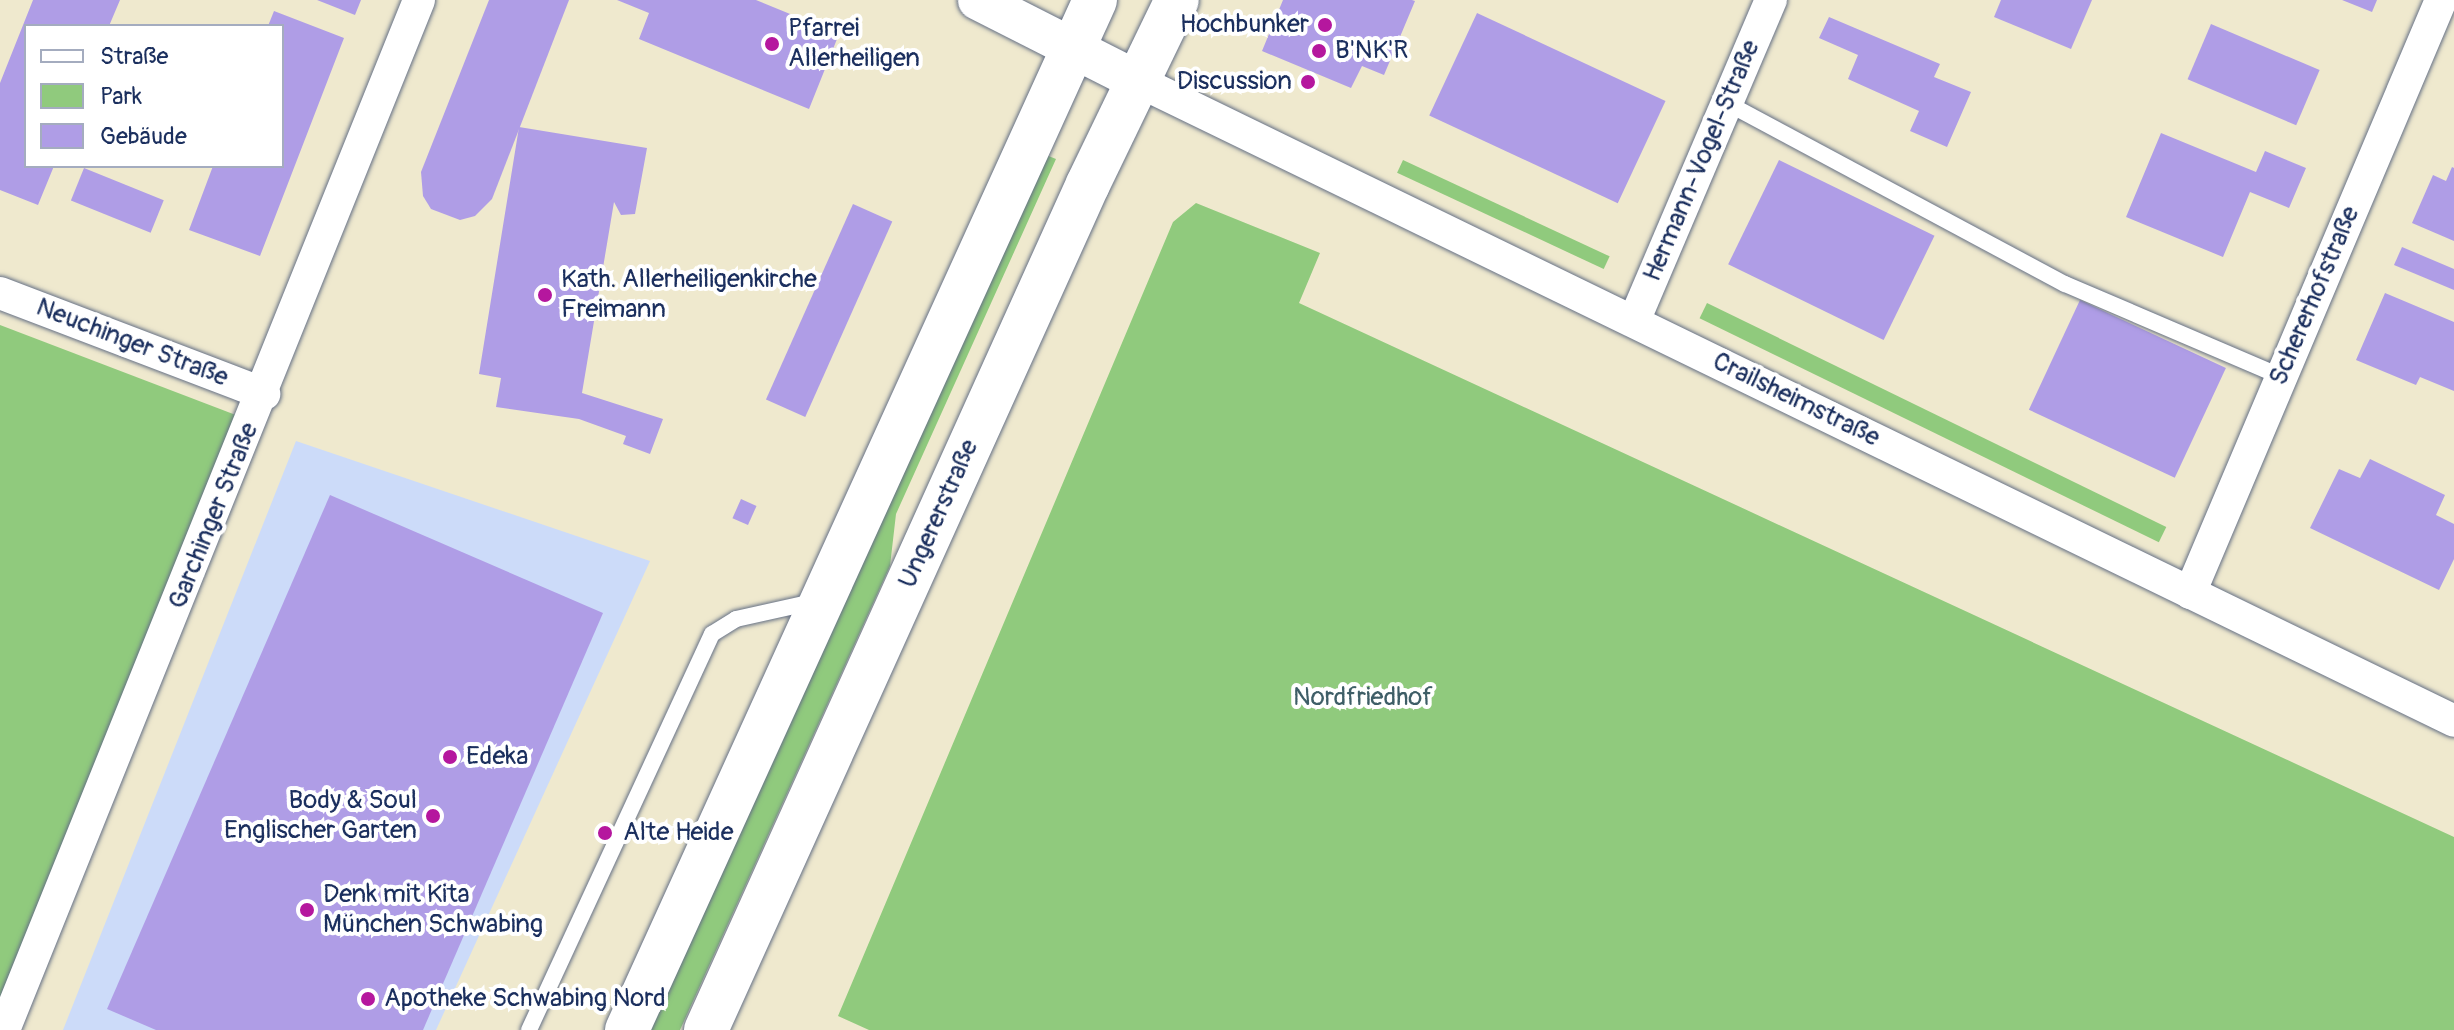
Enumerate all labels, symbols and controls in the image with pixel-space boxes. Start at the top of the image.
place label: Hochbunker [1180,9,1309,41]
place label: Pfarrei Allerheiligen [788,13,920,74]
marker: Hochbunker [1316,16,1334,34]
legend [24,24,284,168]
marker: Pfarrei Allerheiligen [763,35,781,53]
place label: B'NK'R [1335,35,1408,67]
street label: Hermann-Vogel-Straße [1637,36,1767,286]
text: Straße [100,42,168,71]
marker: B'NK'R [1310,42,1328,60]
place label: Discussion [1177,66,1292,98]
marker: Discussion [1299,73,1317,91]
text: Park [100,82,142,111]
text: Gebäude [100,122,187,151]
street label: Schererhofstraße [2263,202,2367,390]
place label: Kath. Allerheiligenkirche Freimann [561,264,817,326]
marker: Kath. Allerheiligenkirche Freimann [536,286,554,304]
street label: Neuchinger Straße [32,292,232,394]
street label: Crailsheimstraße [1707,346,1885,454]
street label: Garchinger Straße [162,418,266,614]
street label: Ungererstraße [892,435,986,593]
park label: Nordfriedhof [1293,682,1433,714]
place label: Edeka [466,741,528,773]
marker: Edeka [441,748,459,766]
place label: Body & Soul Englischer Garten [224,785,417,846]
marker: Body & Soul Englischer Garten [424,807,442,825]
place label: Alte Heide [623,817,734,849]
marker: Alte Heide [594,822,616,844]
place label: Denk mit Kita München Schwabing [323,879,543,940]
marker: Denk mit Kita München Schwabing [298,901,316,919]
place label: Apotheke Schwabing Nord [384,983,666,1015]
marker: Apotheke Schwabing Nord [359,990,377,1008]

